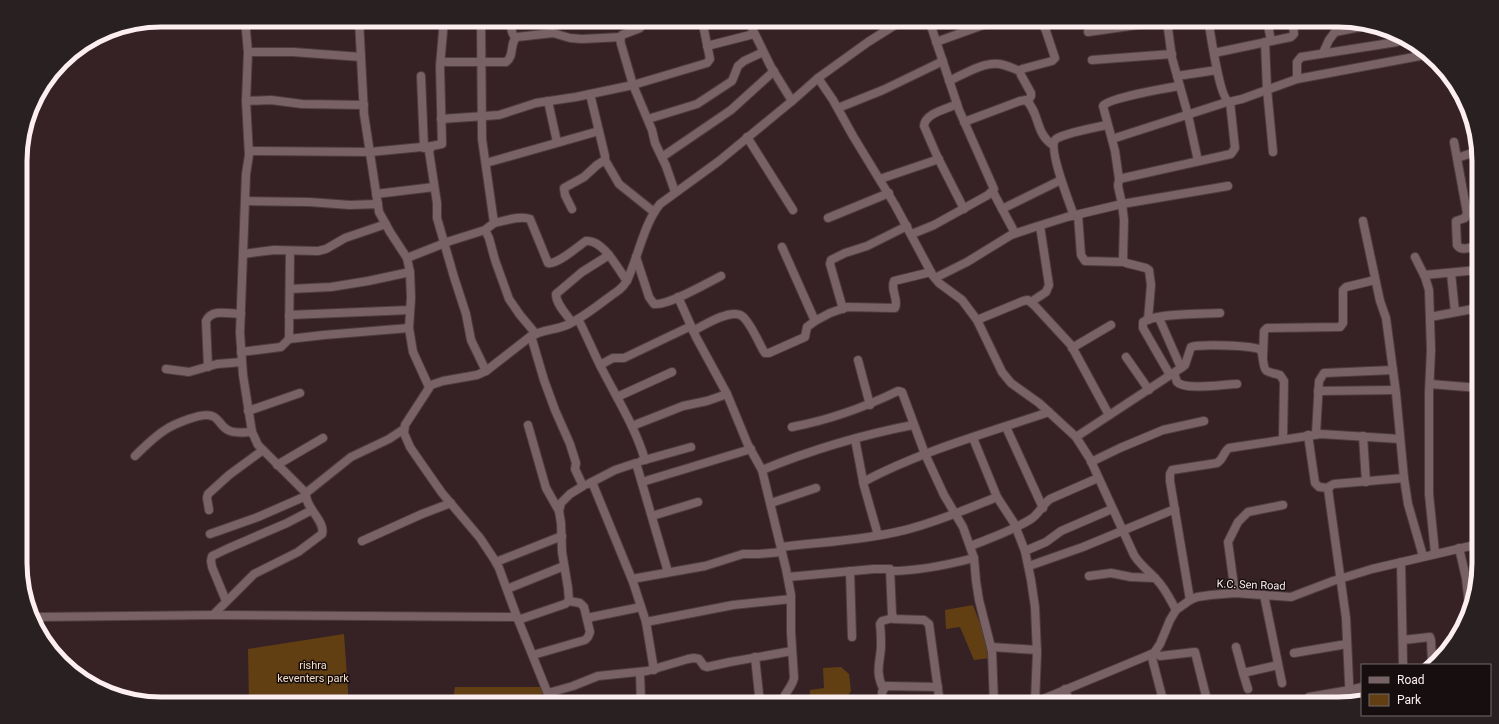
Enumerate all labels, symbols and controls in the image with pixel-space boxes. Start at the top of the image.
street label: K.C. Sen Road [1216,577,1286,593]
park label: rishra keventers park [277,659,349,685]
legend [1361,664,1491,716]
text: Road [1397,673,1425,687]
text: Park [1397,693,1422,707]

